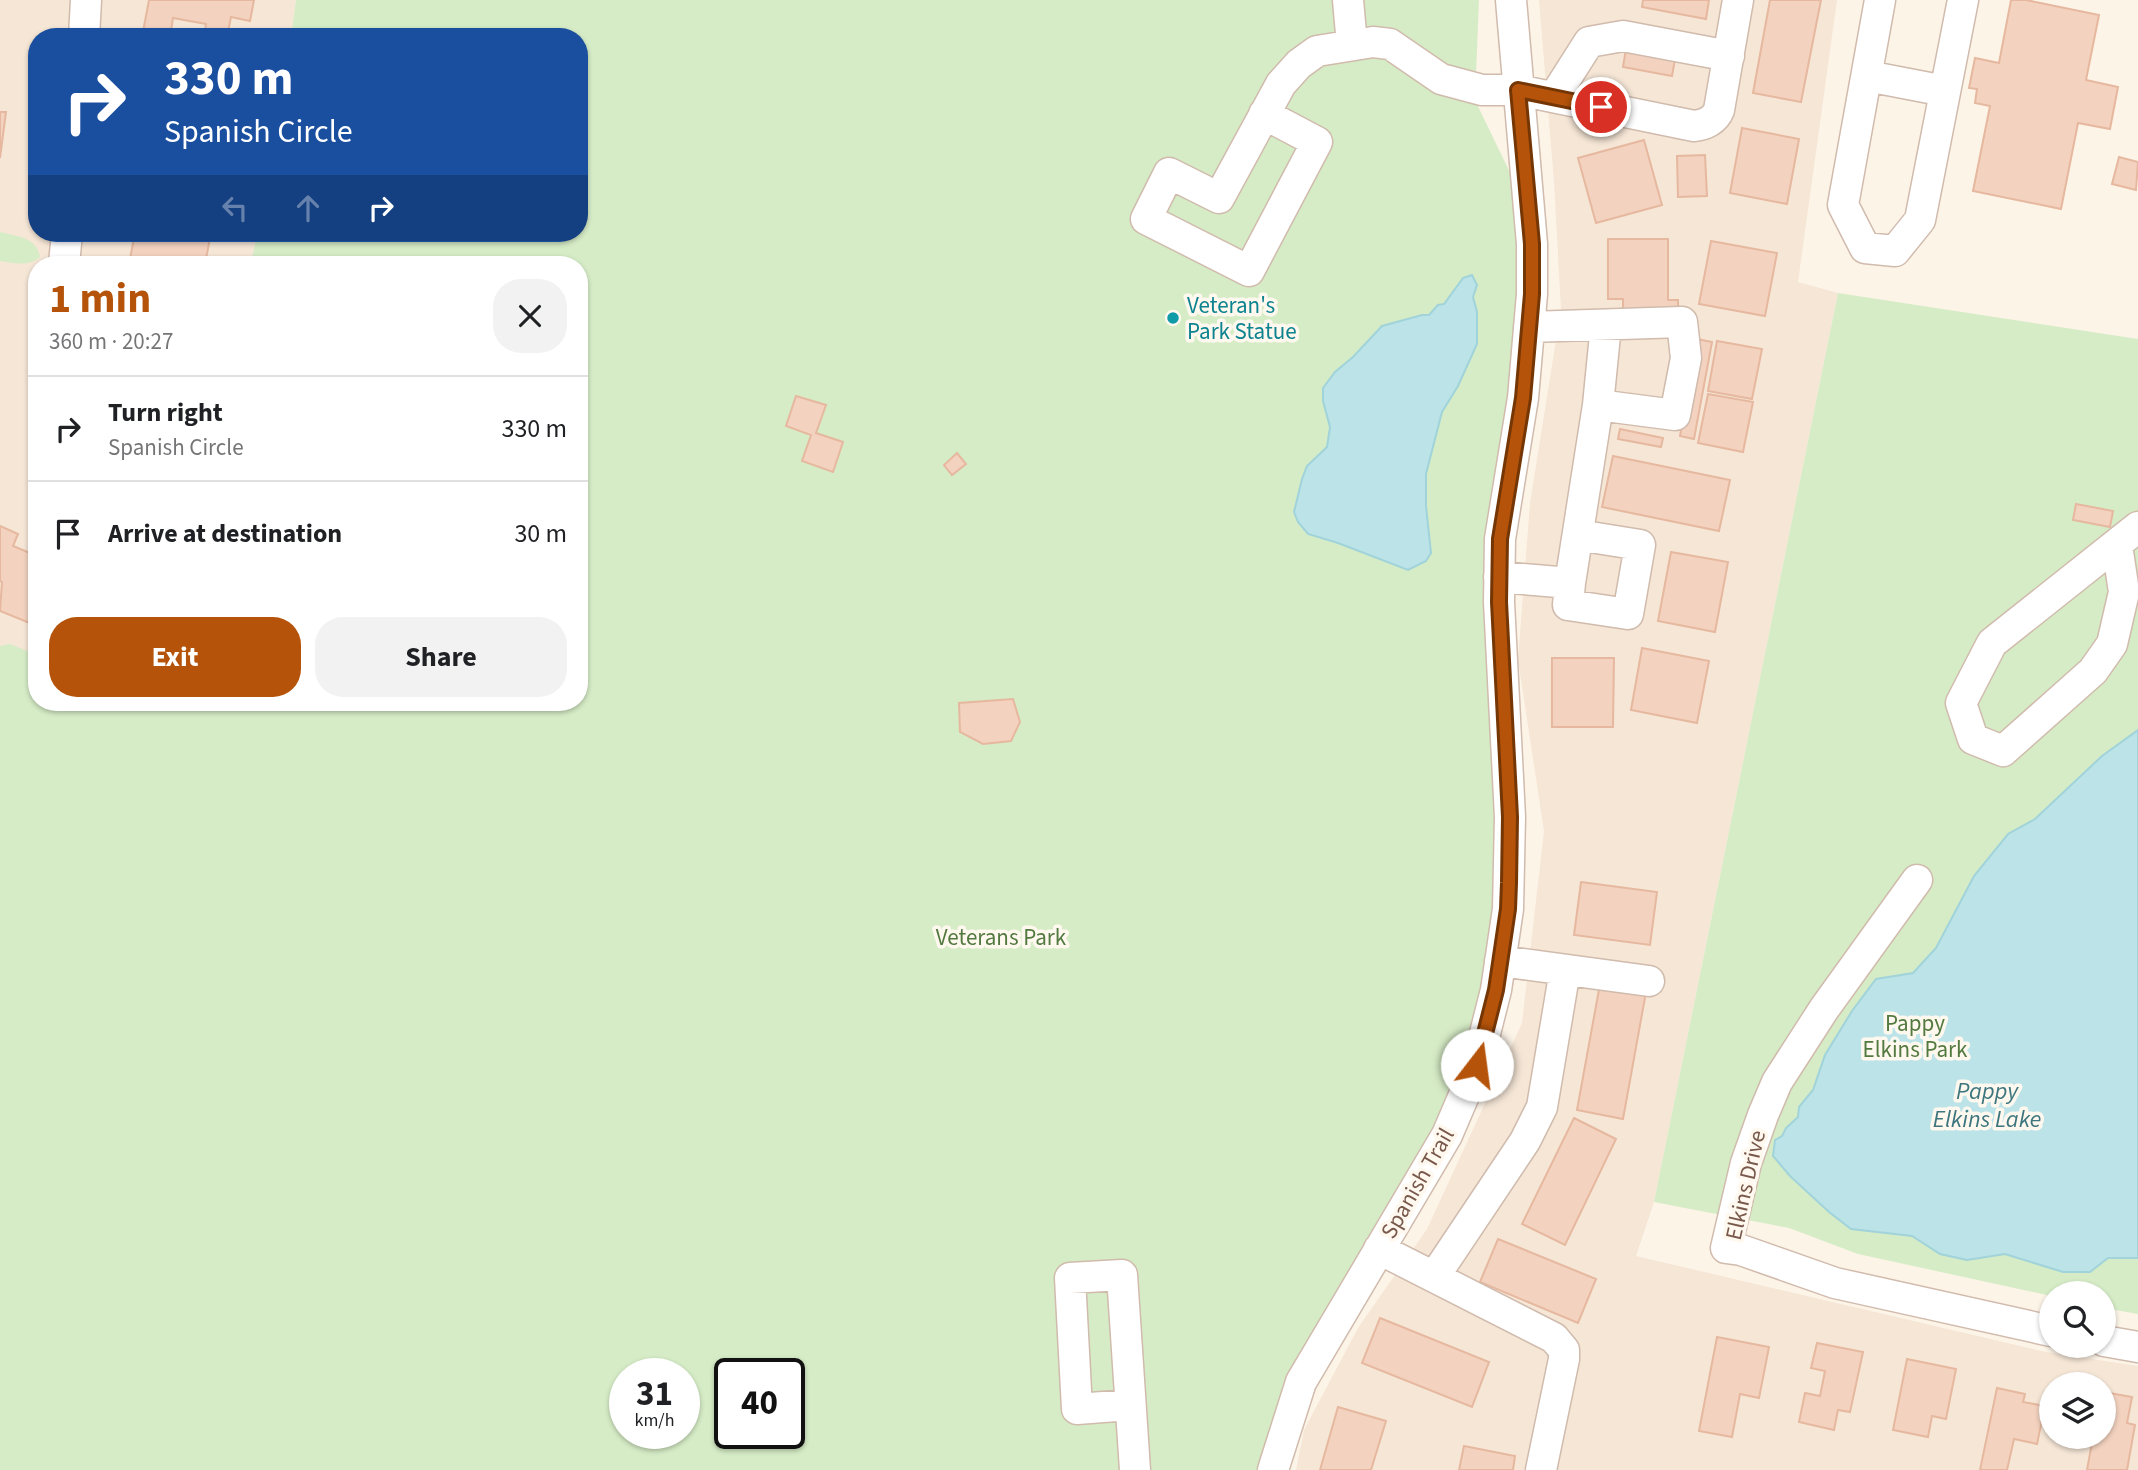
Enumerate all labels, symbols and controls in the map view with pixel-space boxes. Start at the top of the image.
text: 330 m [164,44,293,114]
icon: right [49,56,140,147]
pin [1571,77,1631,137]
icon: arrive [1582,88,1620,126]
text: Spanish Circle [164,109,353,155]
icon: left [216,189,254,227]
icon: ahead [289,189,327,227]
icon: right [362,189,400,227]
text: 1 min [49,269,151,329]
button: close [493,279,567,353]
place label: Veteran's Park Statue [1187,289,1297,348]
marker: Veteran's Park Statue [1165,310,1181,326]
text: 360 m · 20:27 [49,325,173,358]
text: Turn right [108,394,223,431]
icon: right [49,410,87,448]
text: 330 m [501,410,567,447]
text: Spanish Circle [108,431,244,464]
icon: arrive [49,515,87,553]
text: Arrive at destination [108,515,342,552]
text: 30 m [514,515,567,552]
button: Exit [49,617,301,697]
button: Share [315,617,567,697]
park label: Veterans Park [936,921,1067,954]
park label: Pappy Elkins Park [1863,1007,1968,1066]
position arrow [1440,1028,1514,1102]
water label: Pappy Elkins Lake [1933,1074,2041,1137]
street label: Spanish Trail [1372,1122,1463,1245]
street label: Elkins Drive [1717,1127,1774,1243]
map controls [2039,1281,2116,1449]
button: search [2039,1281,2116,1358]
speed limit sign: 40 [714,1358,805,1449]
text: 31 [636,1369,673,1419]
button: layers [2039,1372,2116,1449]
text: km/h [635,1408,674,1433]

